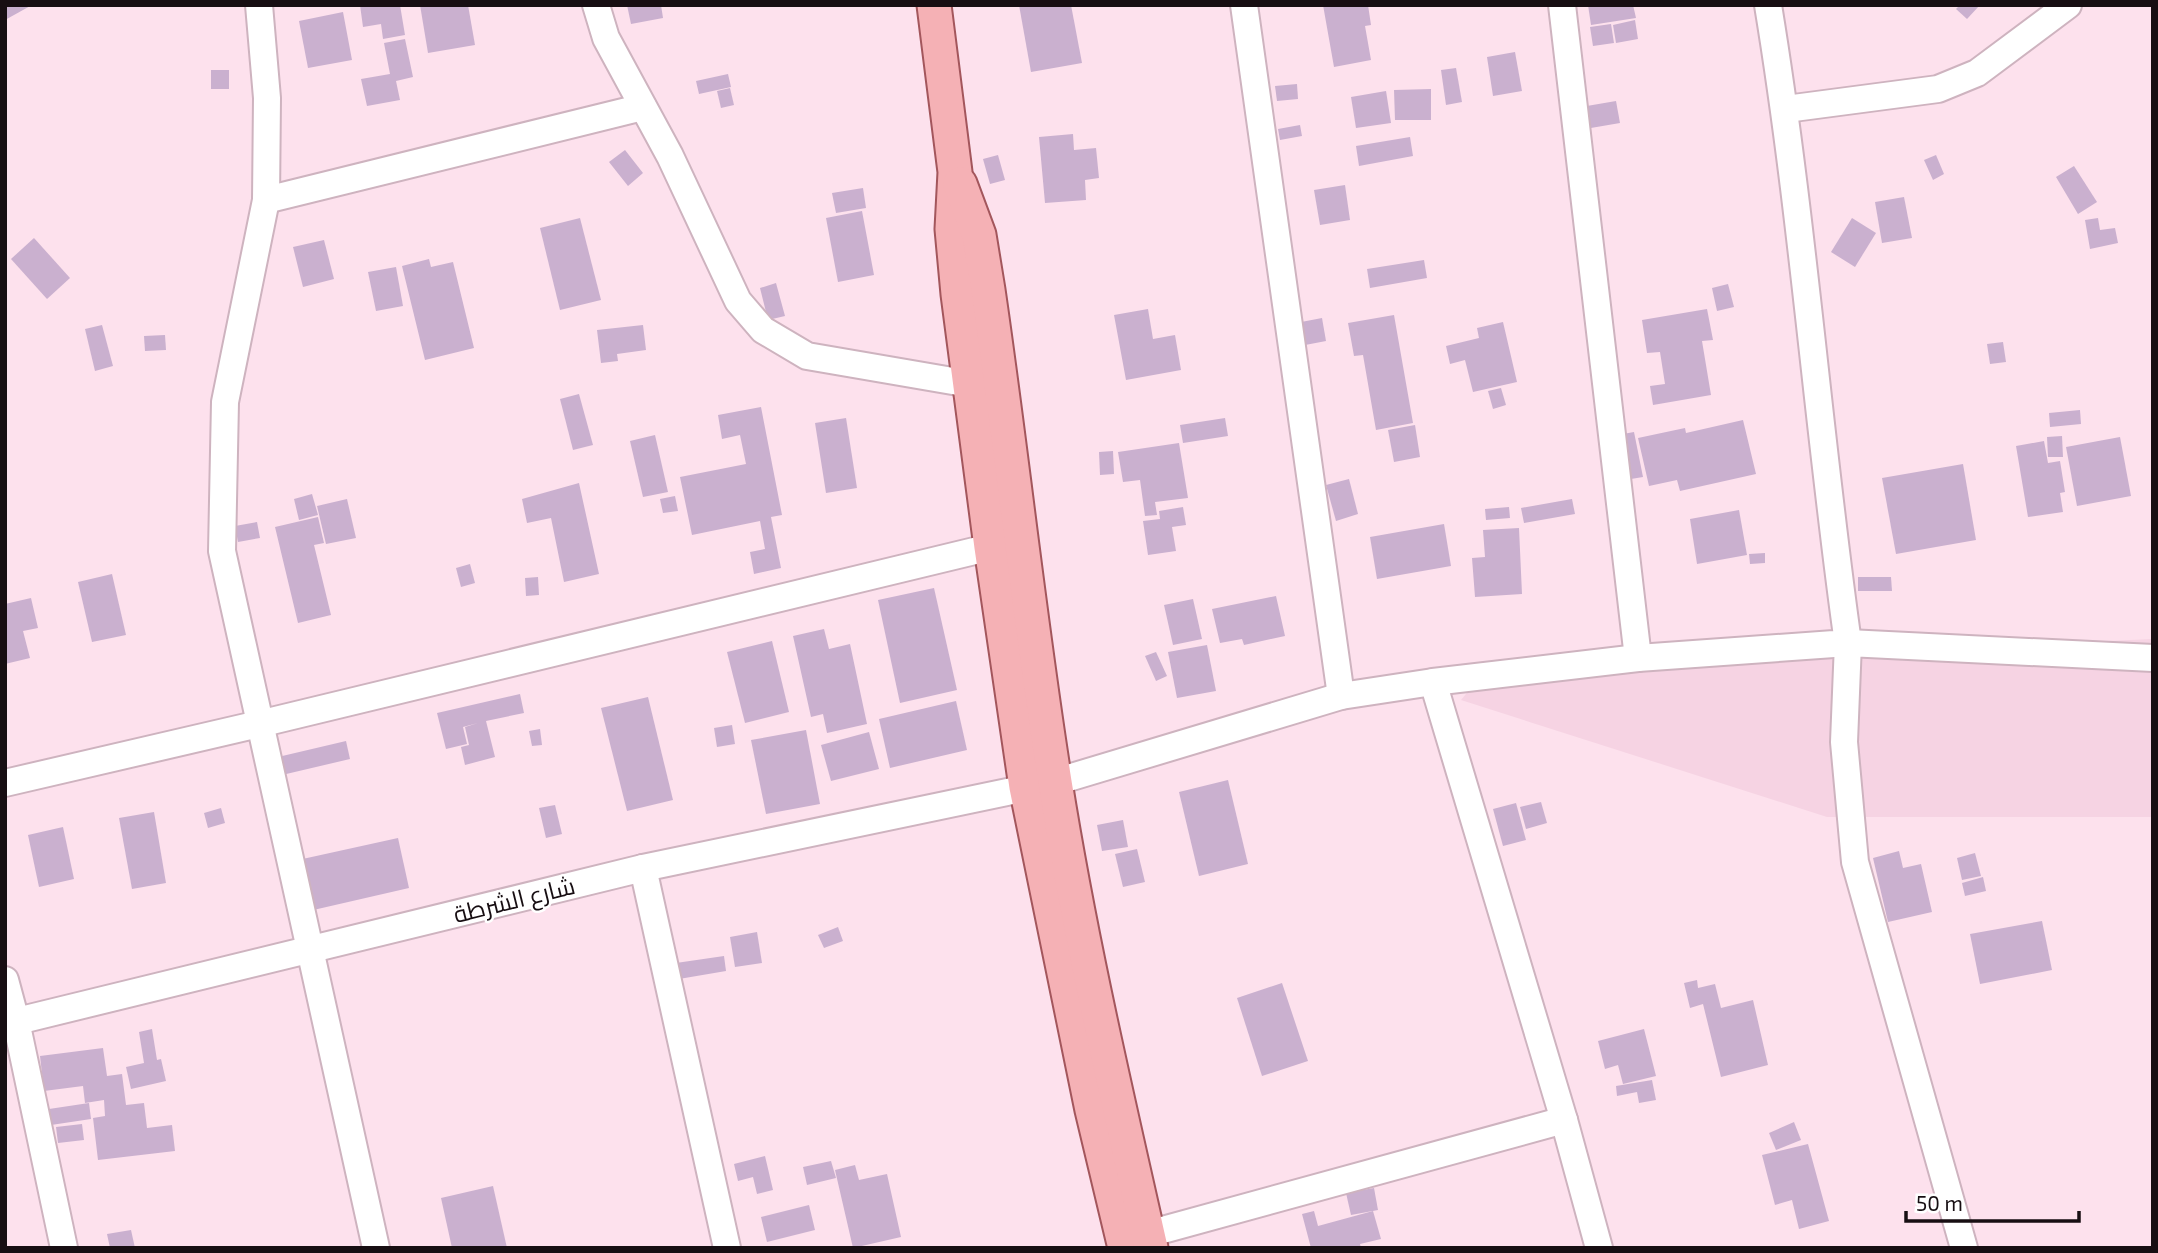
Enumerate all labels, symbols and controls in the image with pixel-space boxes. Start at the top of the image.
street label: شارع الشرطة [450,870,578,931]
scale bar [1906,1180,2079,1224]
text: 50 m [1916,1190,1963,1215]

